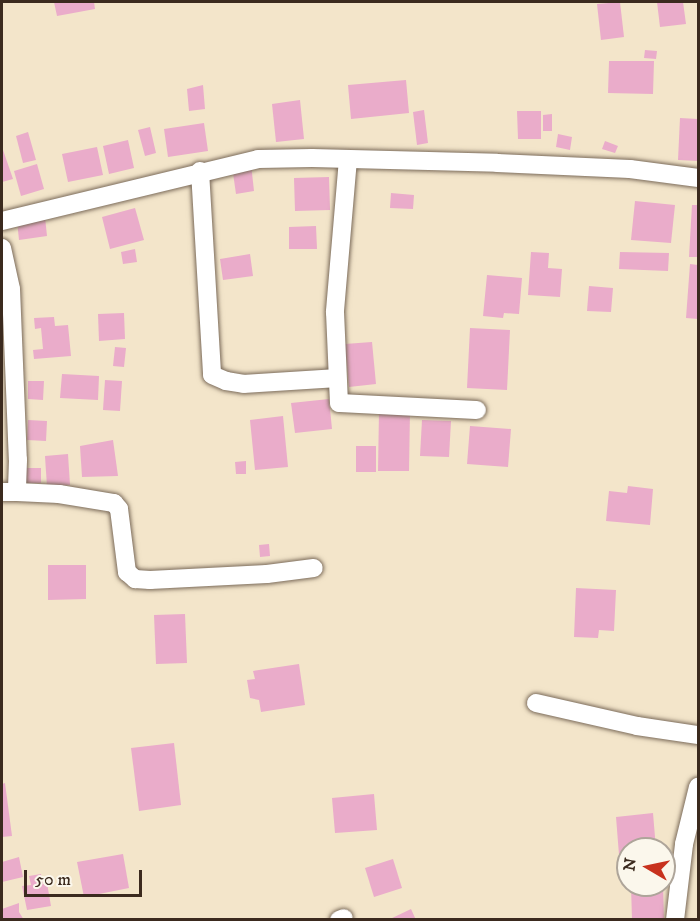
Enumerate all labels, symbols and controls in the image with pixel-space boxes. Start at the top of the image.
north arrow [616,837,676,897]
text: N [619,856,641,873]
scale bar [27,858,146,896]
text: 50 m [35,869,71,891]

